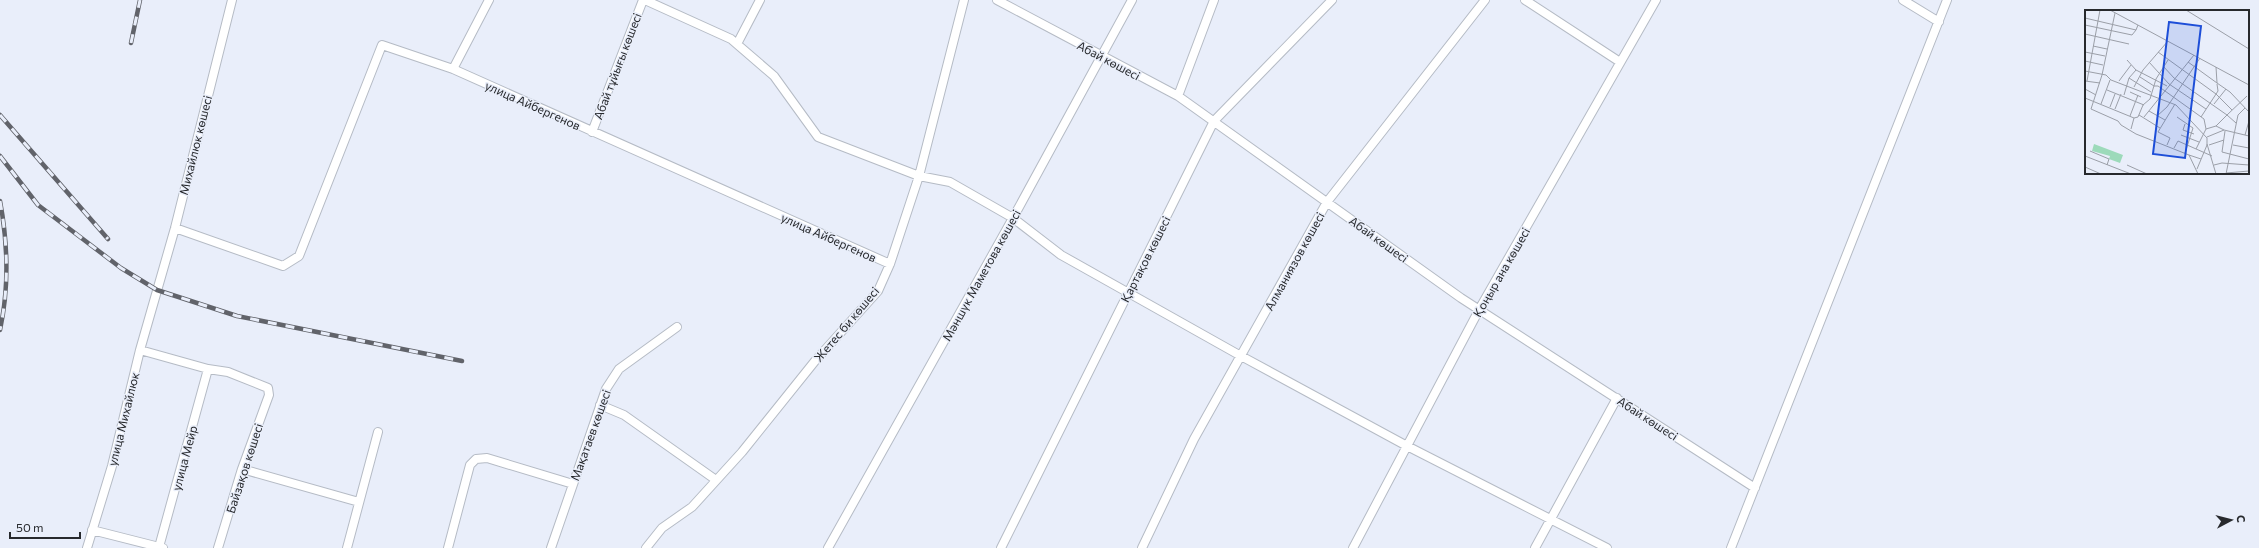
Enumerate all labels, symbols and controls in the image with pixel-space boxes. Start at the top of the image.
inset map [2085,10,2249,174]
street label: Абай тұйығы көшесі [590,11,644,121]
street label: Абай көшесі [1075,38,1143,82]
street label: улица Айбергенов [483,78,583,132]
street label: Михайлюк көшесі [176,94,214,196]
street label: Мәншүк Маметова көшесі [939,207,1023,343]
street label: Алманиязов көшесі [1261,209,1327,313]
street label: улица Айбергенов [779,210,879,264]
street label: Абай көшесі [1347,213,1411,265]
street label: Қартақов көшесі [1117,214,1173,304]
street label: Қоңыр ана көшесі [1470,225,1532,319]
street label: Жетес би көшесі [811,284,881,364]
street label: улица Михайлюк [105,370,142,467]
street label: Мақатаев көшесі [567,387,613,483]
street label: Абай көшесі [1615,393,1681,443]
street label: Байзақов көшесі [223,421,265,515]
street label: улица Мейр [169,424,199,492]
north arrow [2211,500,2251,540]
scale bar [10,514,80,540]
text: С [2235,514,2248,524]
text: 50 m [16,520,44,534]

